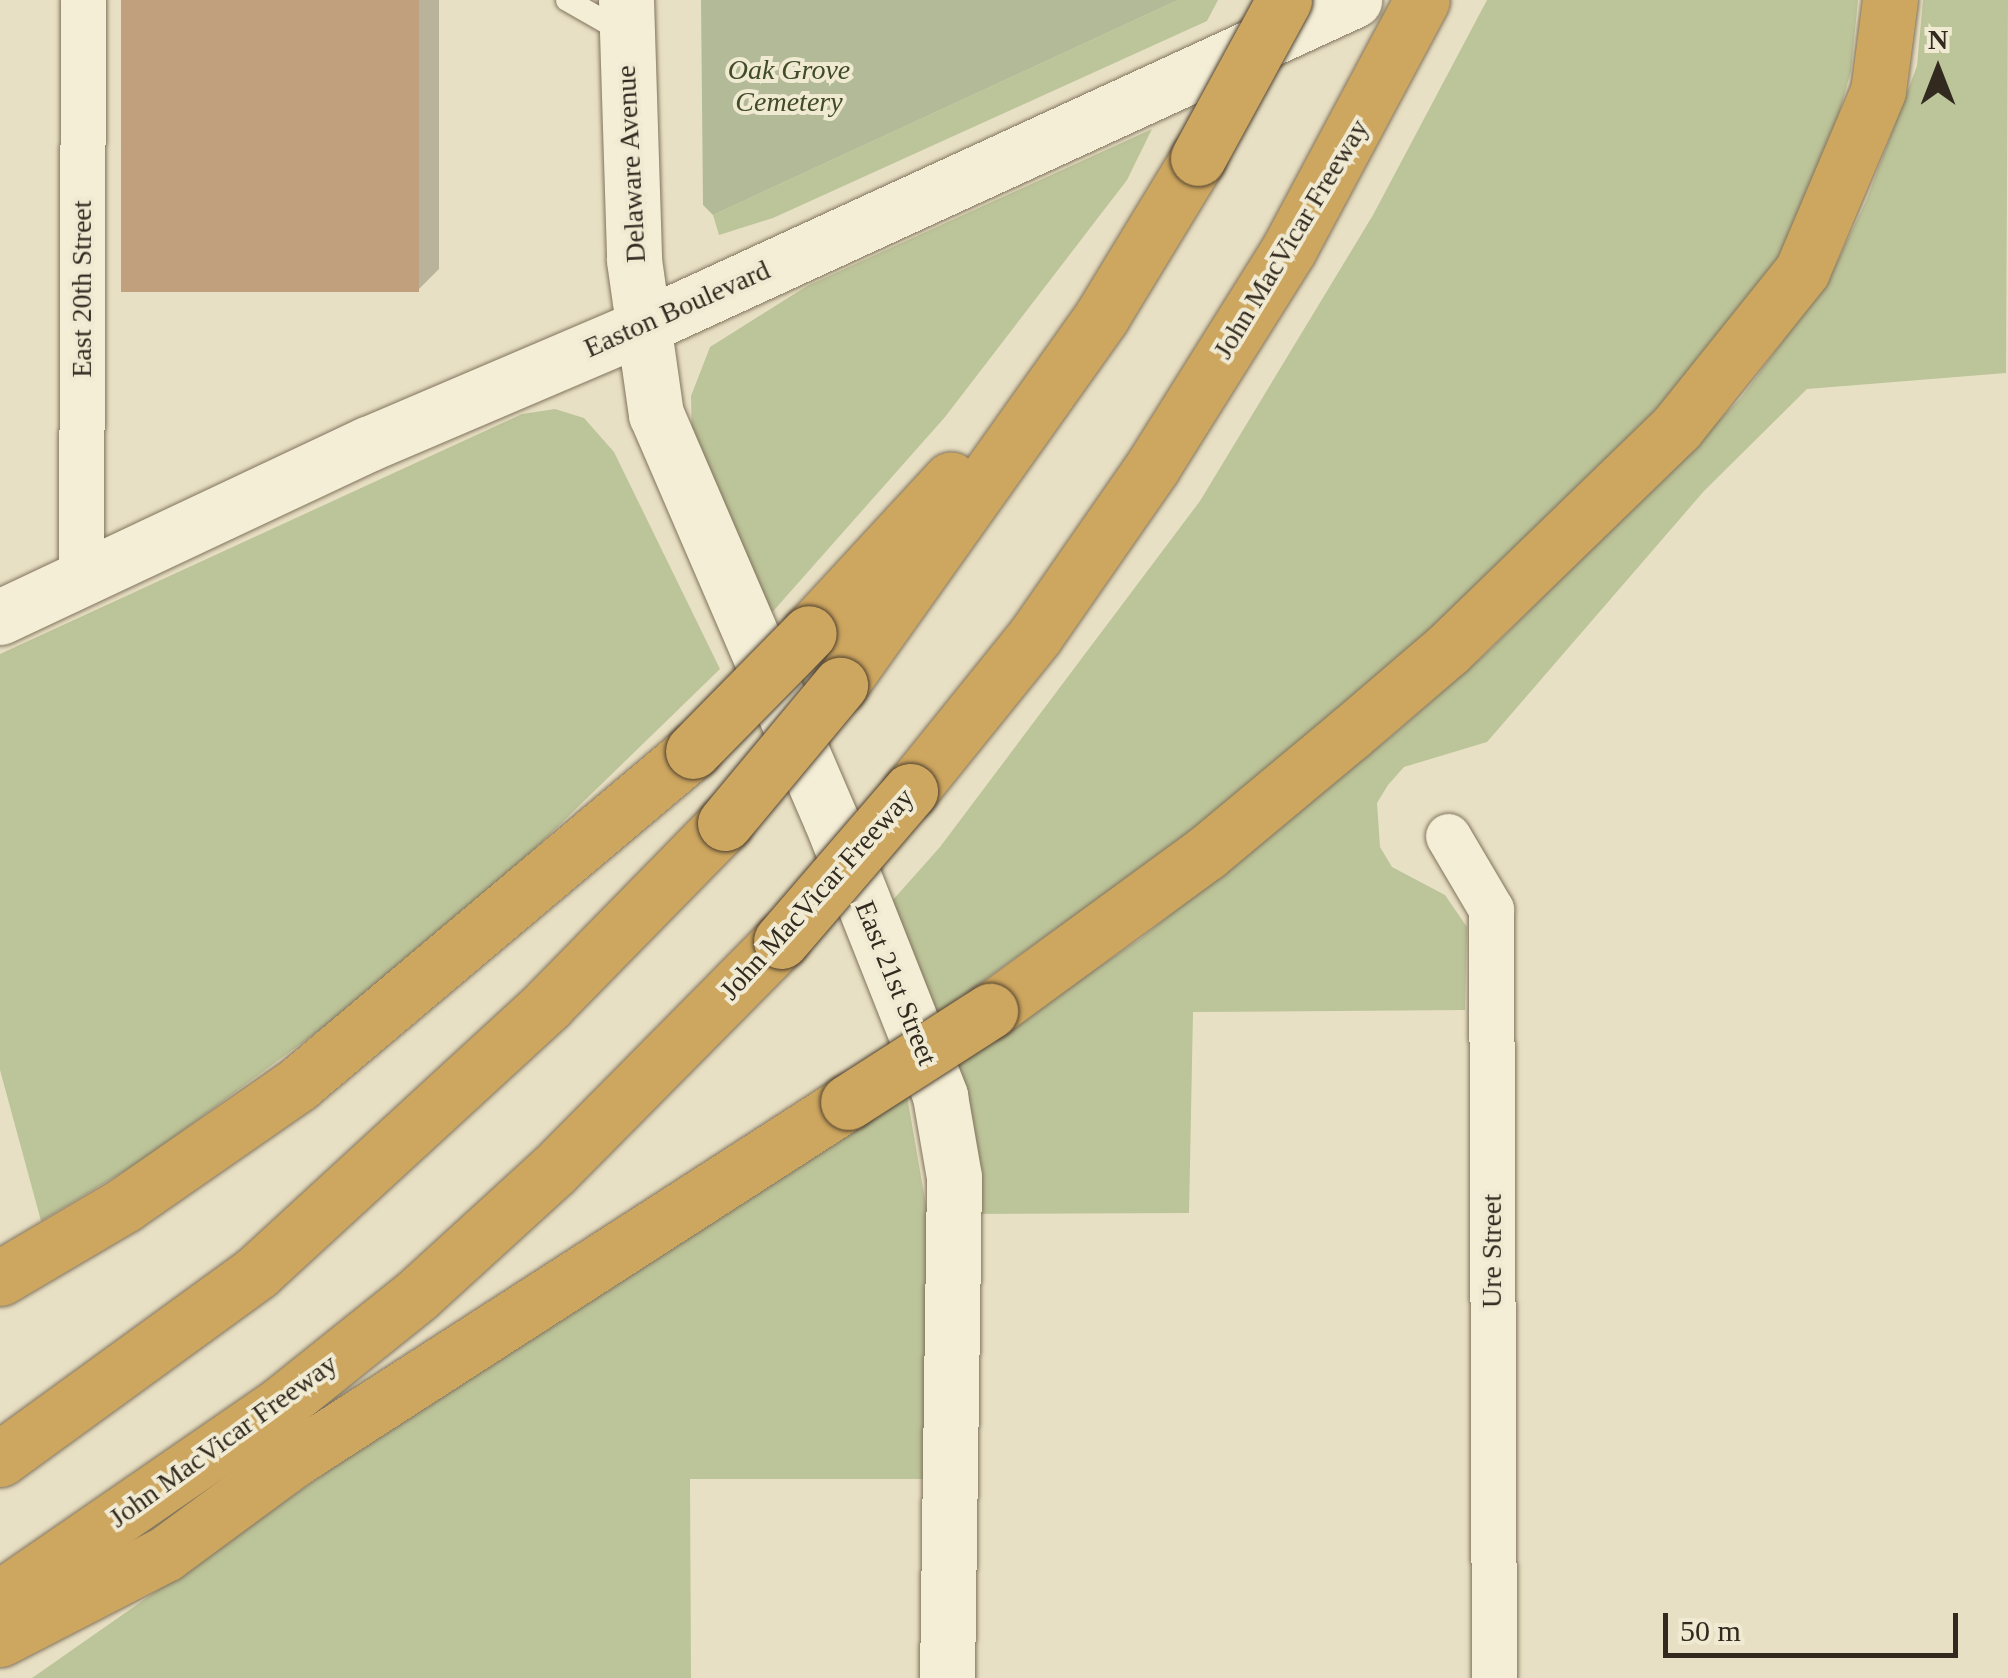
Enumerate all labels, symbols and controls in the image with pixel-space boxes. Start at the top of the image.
north arrow [1888,20,1988,120]
text: N [1928,24,1948,55]
park label: Oak Grove Cemetery [728,53,850,119]
street label: Delaware Avenue [609,64,653,264]
street label: John MacVicar Freeway [1206,113,1376,365]
street label: East 20th Street [65,200,99,378]
street label: Easton Boulevard [579,253,775,365]
street label: John MacVicar Freeway [713,781,921,1007]
street label: East 21st Street [848,896,944,1070]
street label: Ure Street [1475,1194,1509,1308]
street label: John MacVicar Freeway [102,1347,344,1535]
scale bar [1668,1593,1963,1655]
text: 50 m [1680,1614,1741,1647]

